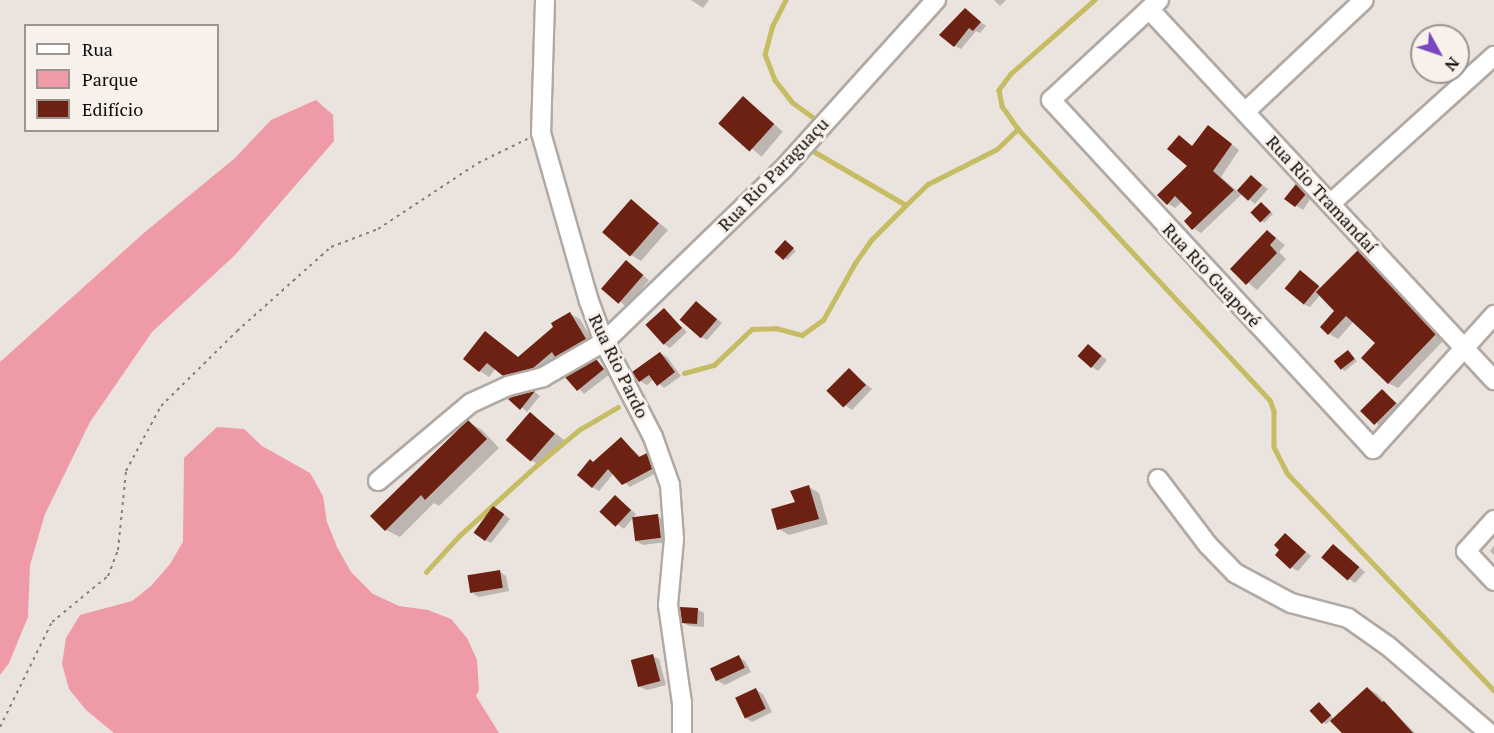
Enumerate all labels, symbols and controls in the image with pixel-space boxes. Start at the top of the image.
legend [24,24,219,132]
north arrow [1410,24,1470,84]
text: Rua [82,37,113,61]
text: N [1440,53,1465,76]
text: Parque [82,67,138,91]
text: Edifício [82,97,143,121]
street label: Rua Rio Paraguaçu [713,113,833,235]
street label: Rua Rio Tramandaí [1262,131,1382,257]
street label: Rua Rio Guaporé [1158,218,1266,332]
street label: Rua Rio Pardo [584,310,654,422]

